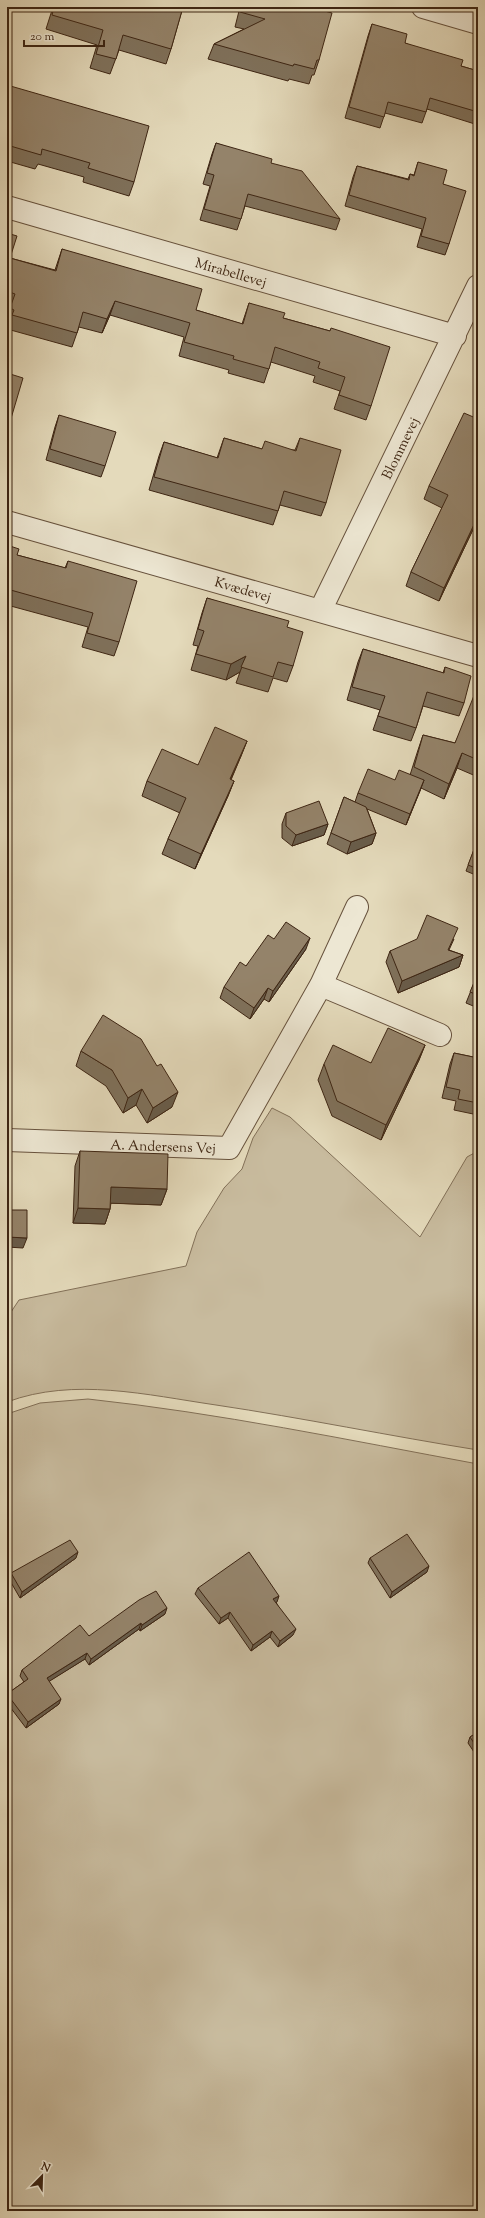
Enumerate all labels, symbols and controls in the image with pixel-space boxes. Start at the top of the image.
scale bar [24,22,104,48]
text: 20 m [30,28,55,46]
street label: Mirabellevej [192,254,269,294]
street label: Blommevej [378,414,425,483]
street label: Kvædevej [212,573,273,609]
street label: A. Andersens Vej [110,1136,216,1160]
north arrow [22,2156,62,2196]
text: N [37,2158,53,2177]

